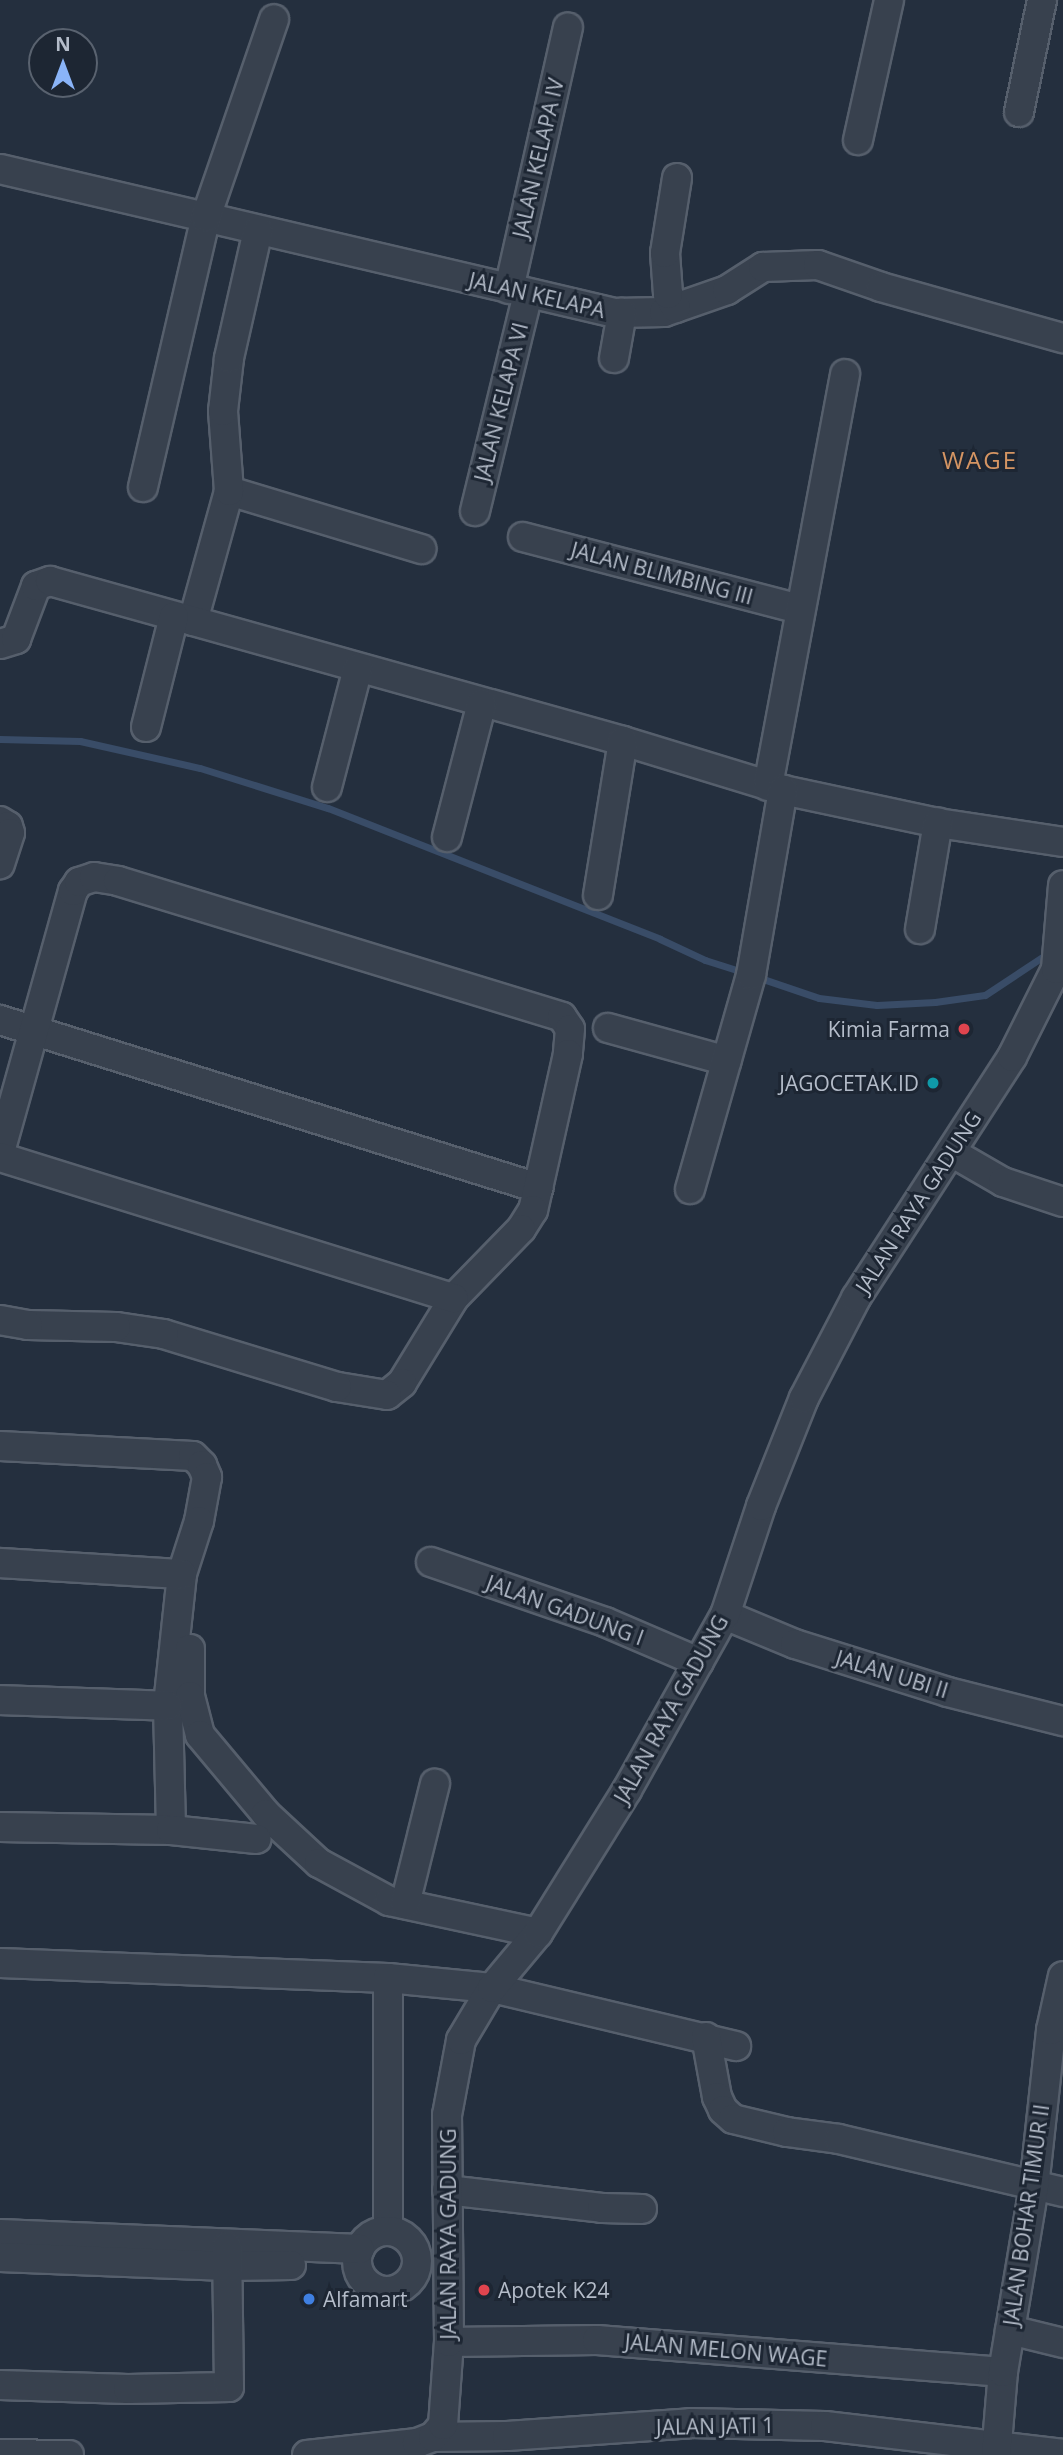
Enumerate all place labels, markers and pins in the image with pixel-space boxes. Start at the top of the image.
place label: Kimia Farma [828,1016,950,1042]
marker: Kimia Farma [956,1021,972,1037]
place label: JAGOCETAK.ID [779,1070,919,1096]
marker: JAGOCETAK.ID [925,1075,941,1091]
place label: Apotek K24 [498,2277,609,2303]
marker: Apotek K24 [476,2282,492,2298]
place label: Alfamart [323,2286,407,2312]
marker: Alfamart [301,2291,317,2307]

